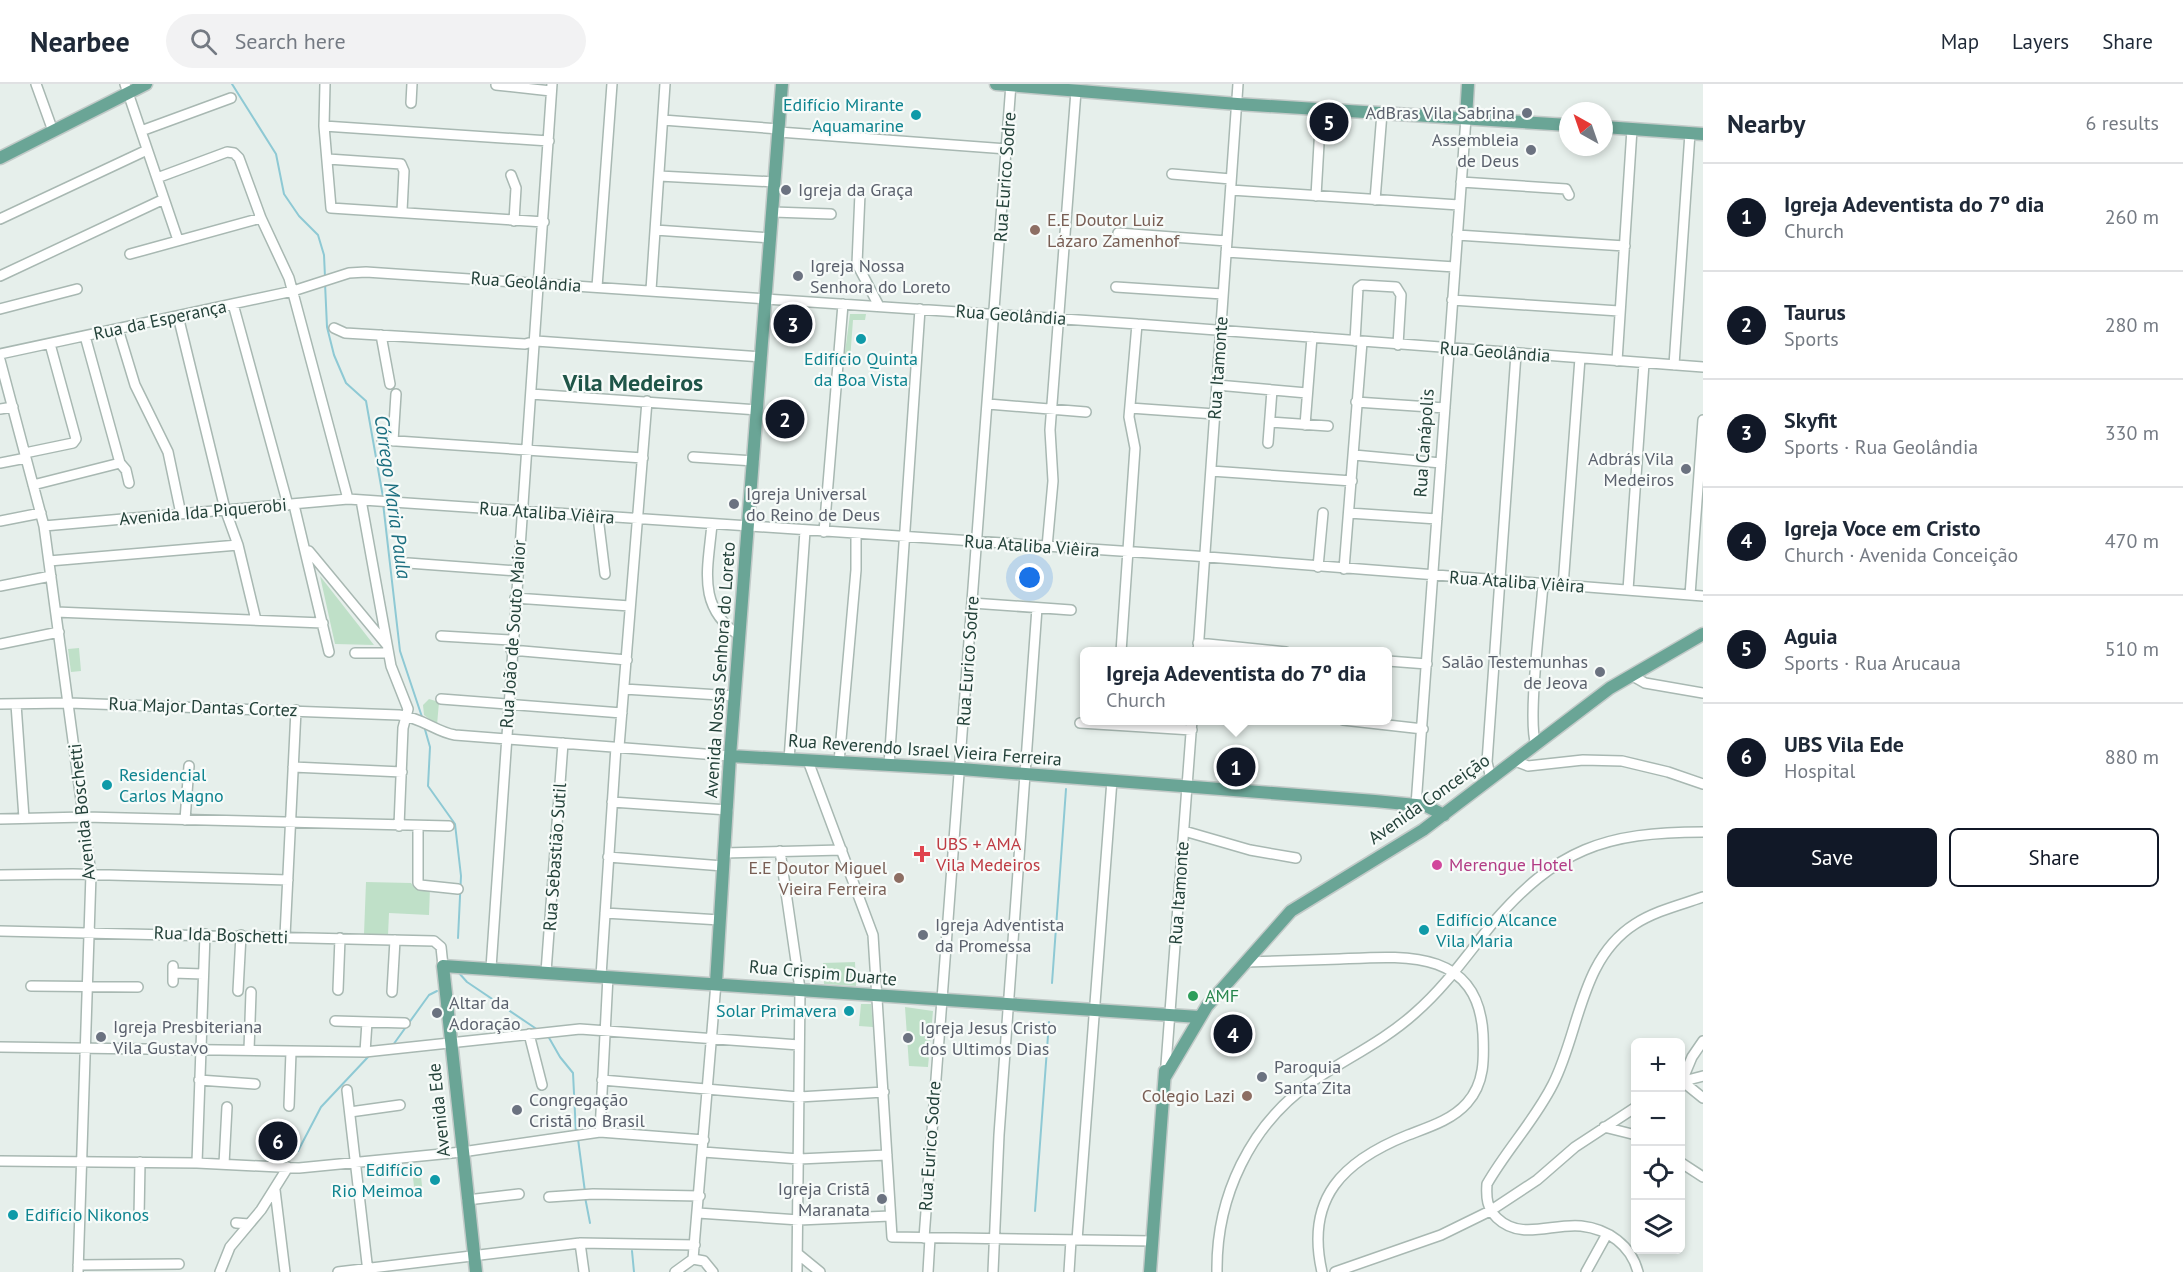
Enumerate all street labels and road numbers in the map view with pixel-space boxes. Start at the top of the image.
street label: Rua Eurico Sodre [988,111,1021,243]
street label: Rua Geolândia [470,266,582,297]
street label: Rua da Esperança [91,294,229,345]
street label: Rua Geolândia [955,299,1067,330]
street label: Rua Itamonte [1202,316,1233,420]
street label: Rua Geolândia [1439,336,1551,367]
street label: Rua Canápolis [1408,388,1439,498]
street label: Avenida Ida Piquerobi [118,493,288,530]
street label: Rua Ataliba Viêira [479,496,616,529]
street label: Rua Ataliba Viêira [964,529,1101,562]
street label: Rua João de Souto Maior [494,539,531,729]
street label: Avenida Nossa Senhora do Loreto [699,541,740,799]
street label: Rua Ataliba Viêira [1449,565,1586,598]
street label: Rua Eurico Sodre [951,595,984,727]
street label: Rua Major Dantas Cortez [108,692,298,721]
street label: Rua Reverendo Israel Vieira Ferreira [787,728,1063,771]
street label: Avenida Boschetti [63,742,100,882]
street label: Avenida Conceição [1363,748,1494,849]
street label: Rua Sebastião Sutil [538,781,571,932]
street label: Rua Itamonte [1163,841,1194,945]
street label: Rua Ida Boschetti [153,921,289,948]
street label: Rua Crispim Duarte [748,955,898,990]
street label: Avenida Ede [422,1062,455,1158]
street label: Rua Eurico Sodre [913,1080,946,1212]

